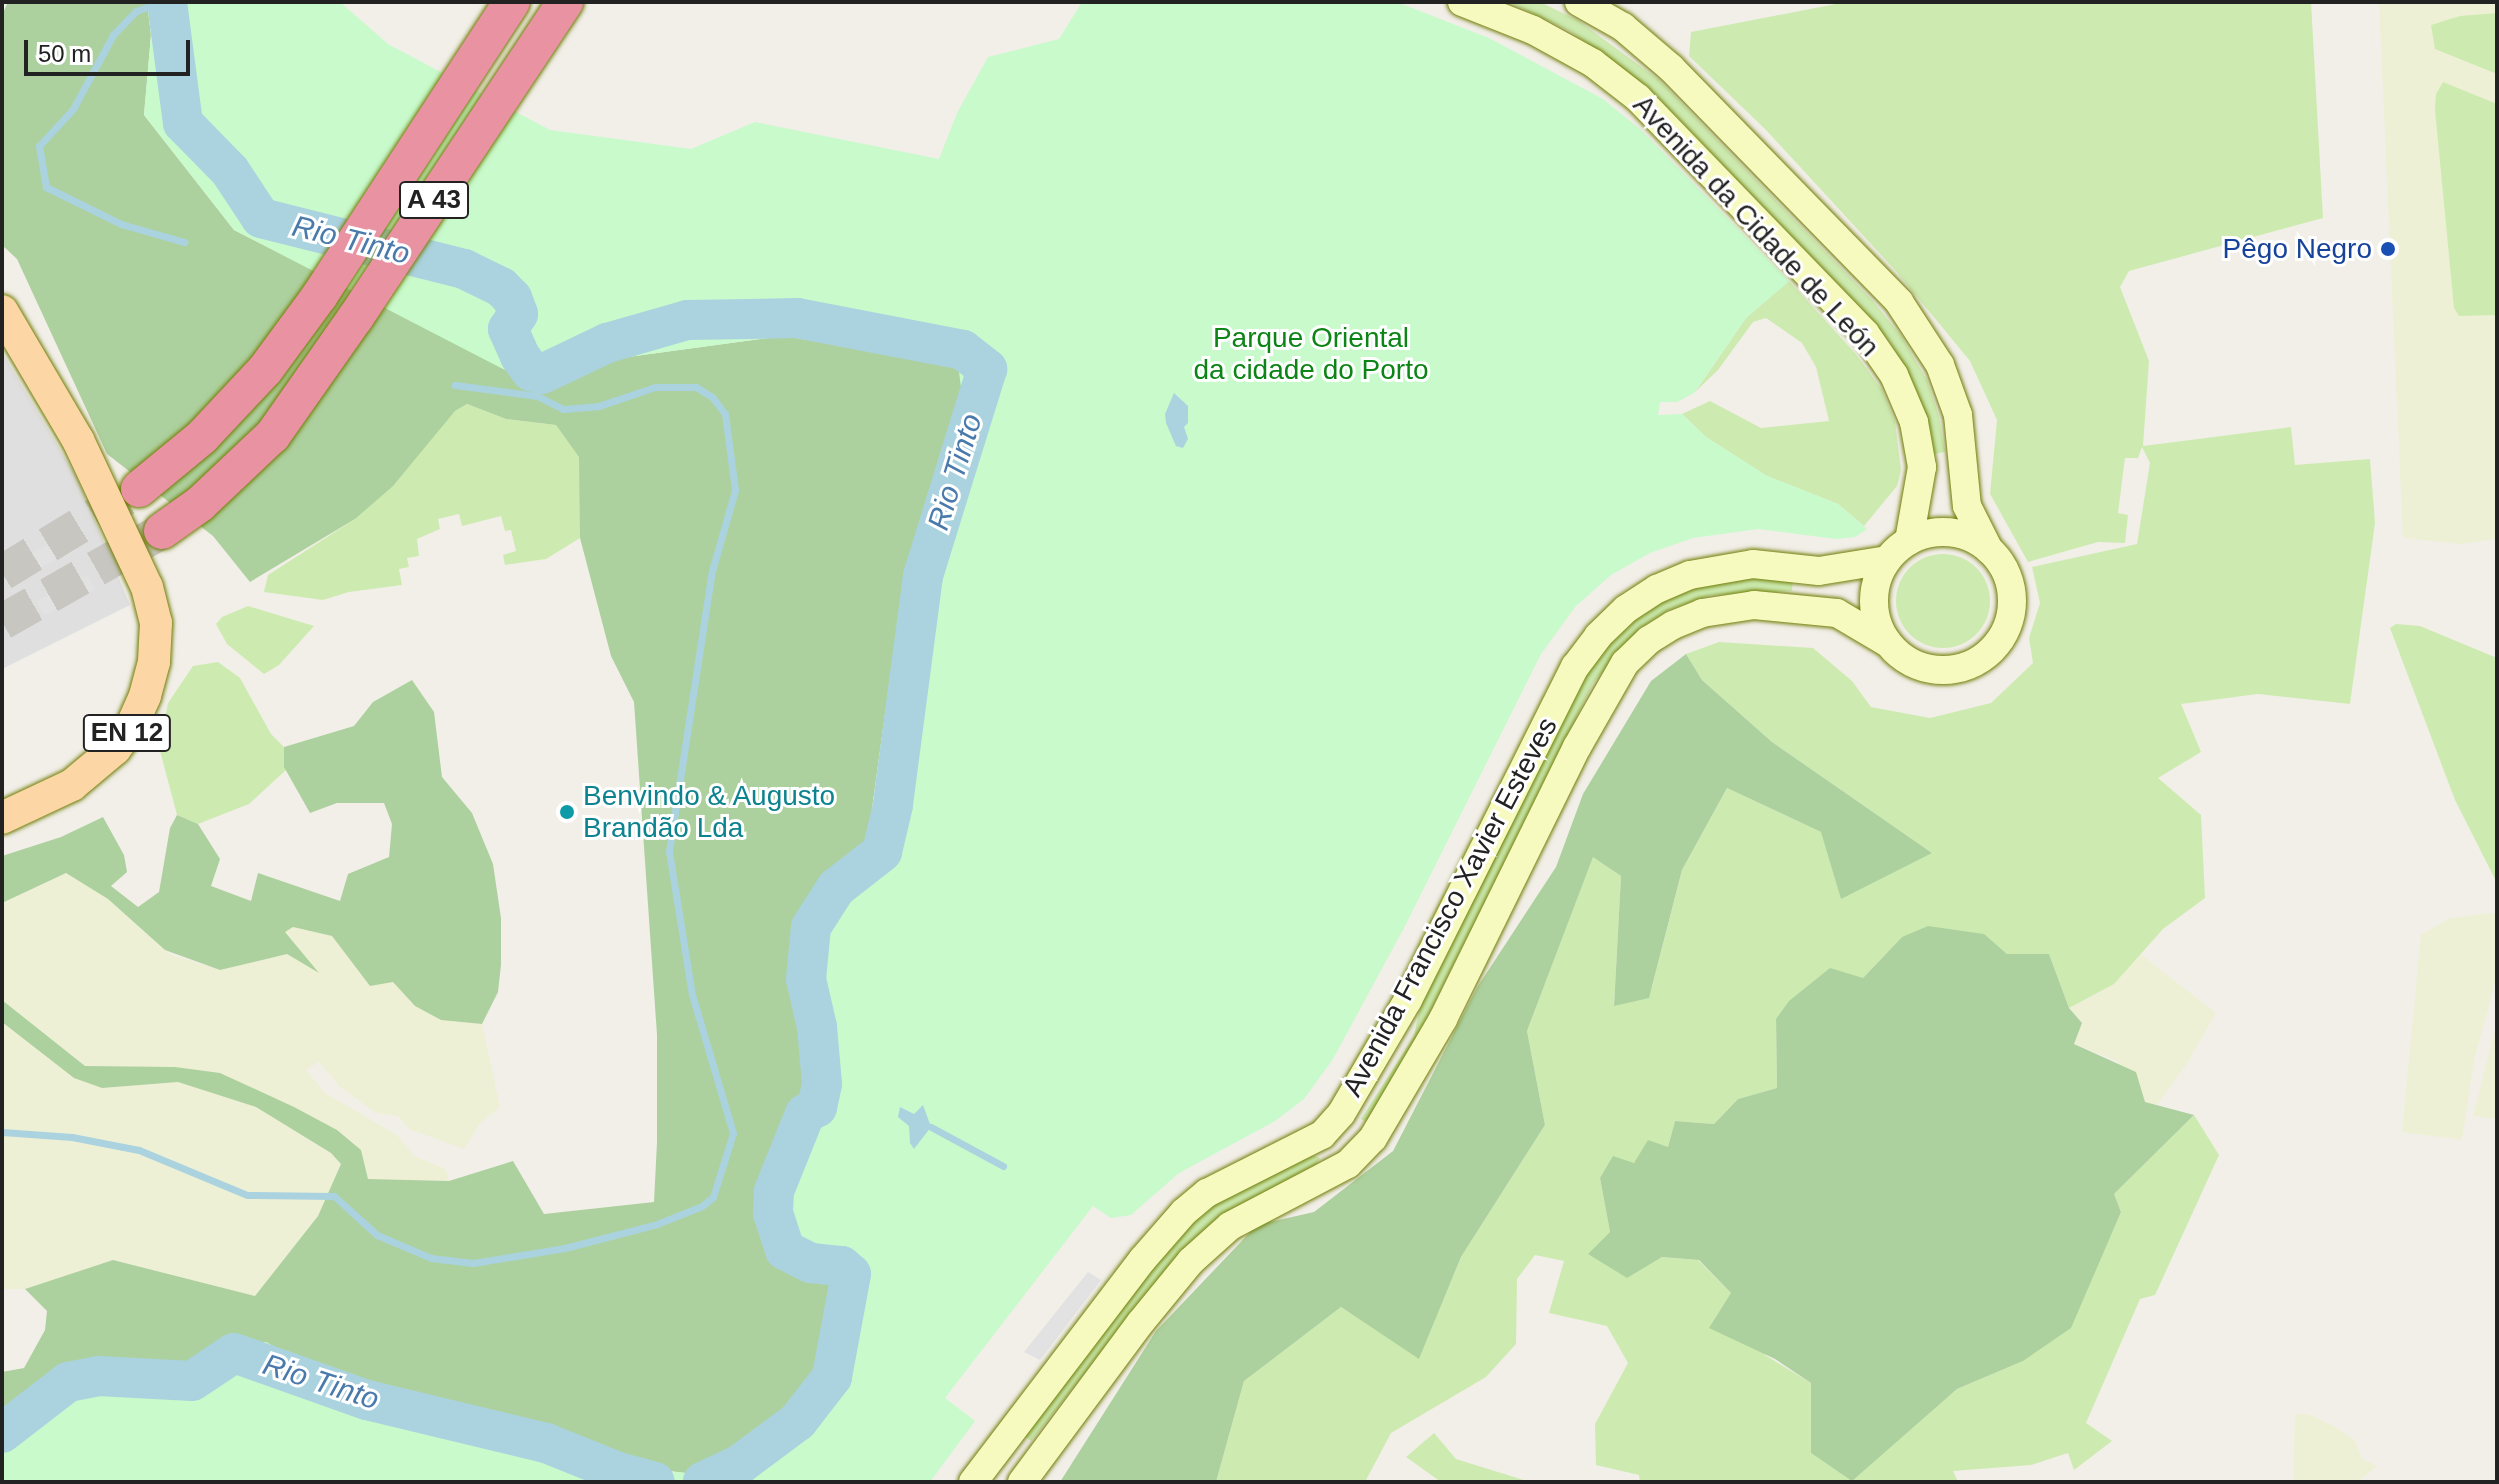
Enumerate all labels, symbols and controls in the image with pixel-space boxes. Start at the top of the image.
scale bar [28,24,194,74]
text: 50 m [38,40,91,67]
street label: Avenida da Cidade de León [1626,88,1886,364]
road number: A 43 [398,178,470,222]
water label: Rio Tinto [289,208,413,272]
place label: Pêgo Negro [2223,232,2372,266]
marker: Pêgo Negro [2379,240,2397,258]
park label: Parque Oriental da cidade do Porto [1193,321,1429,387]
water label: Rio Tinto [920,409,990,535]
road number: EN 12 [81,711,173,755]
street label: Avenida Francisco Xavier Esteves [1336,712,1564,1102]
place label: Benvindo & Augusto Brandão Lda [583,779,837,845]
marker: Benvindo & Augusto Brandão Lda [558,803,576,821]
water label: Rio Tinto [258,1346,384,1418]

